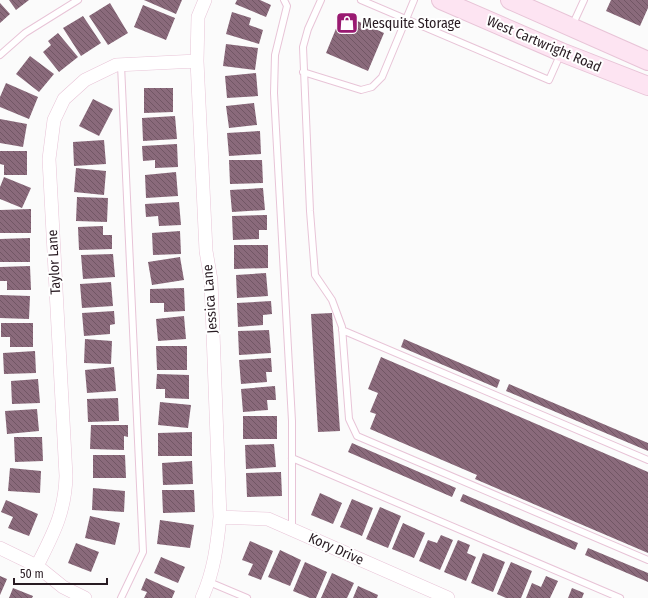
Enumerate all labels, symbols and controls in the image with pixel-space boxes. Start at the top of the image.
shop icon: Mesquite Storage [334,10,360,36]
street label: West Cartwright Road [484,12,604,76]
place label: Mesquite Storage [362,15,461,32]
street label: Taylor Lane [44,229,64,295]
street label: Jessica Lane [199,264,221,334]
street label: Kory Drive [306,529,366,569]
scale bar [14,560,107,586]
text: 50 m [20,567,44,581]

